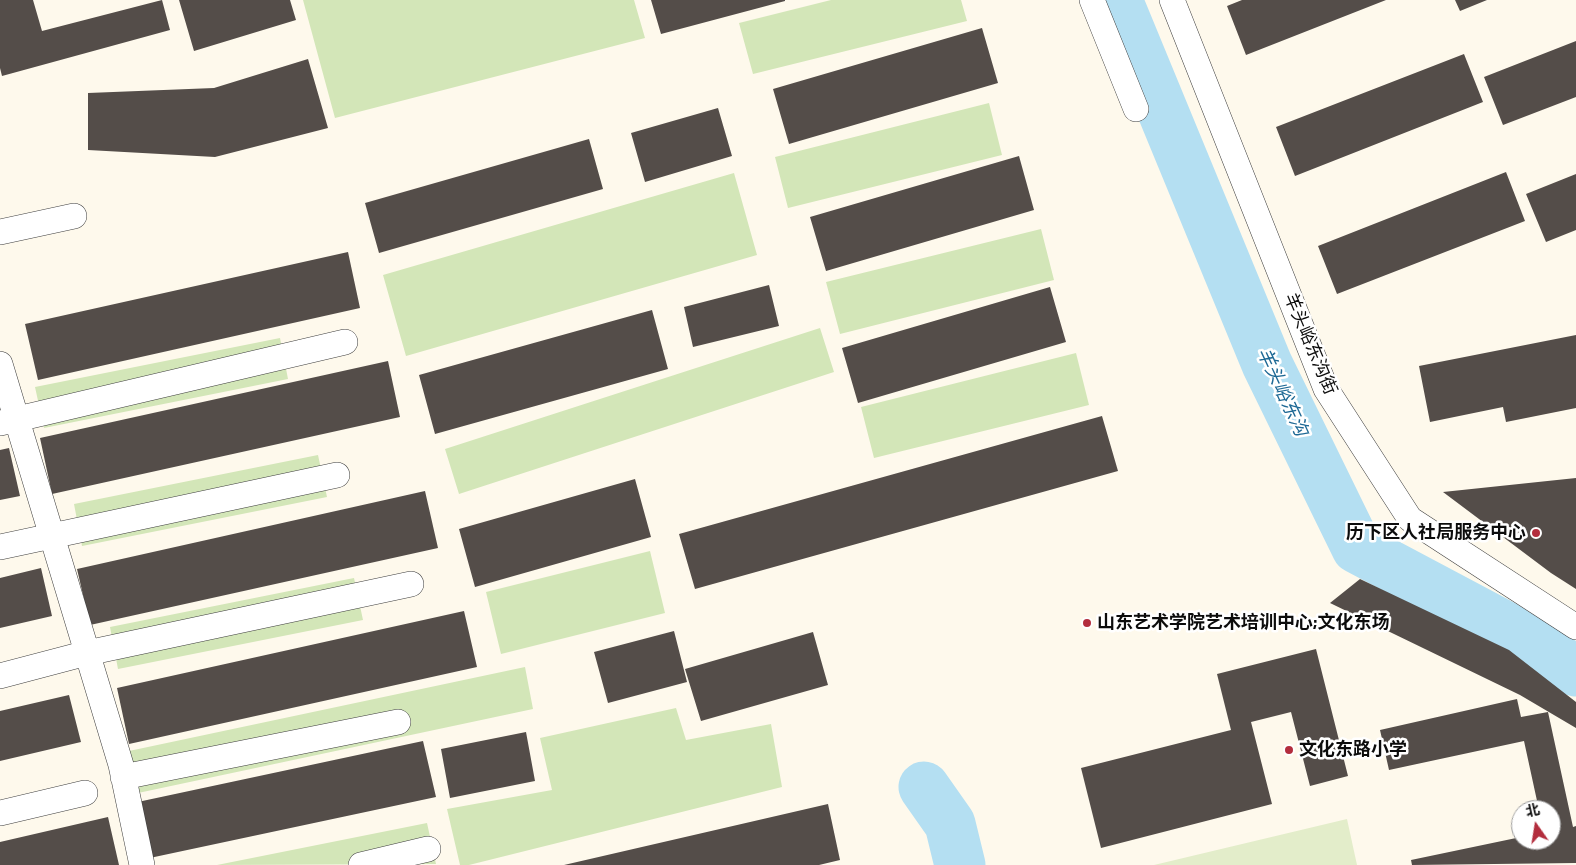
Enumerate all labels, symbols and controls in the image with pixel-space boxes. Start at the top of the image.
street label: 羊头峪东沟街 [1279,290,1341,398]
water label: 羊头峪东沟 [1252,344,1312,440]
place label: 历下区人社局服务中心 [1346,522,1526,544]
marker: 历下区人社局服务中心 [1530,527,1542,539]
place label: 山东艺术学院艺术培训中心;文化东场 [1097,612,1389,634]
marker: 山东艺术学院艺术培训中心;文化东场 [1081,617,1093,629]
place label: 文化东路小学 [1299,739,1407,761]
marker: 文化东路小学 [1283,744,1295,756]
north arrow [1511,800,1561,850]
text: 北 [1524,801,1541,821]

